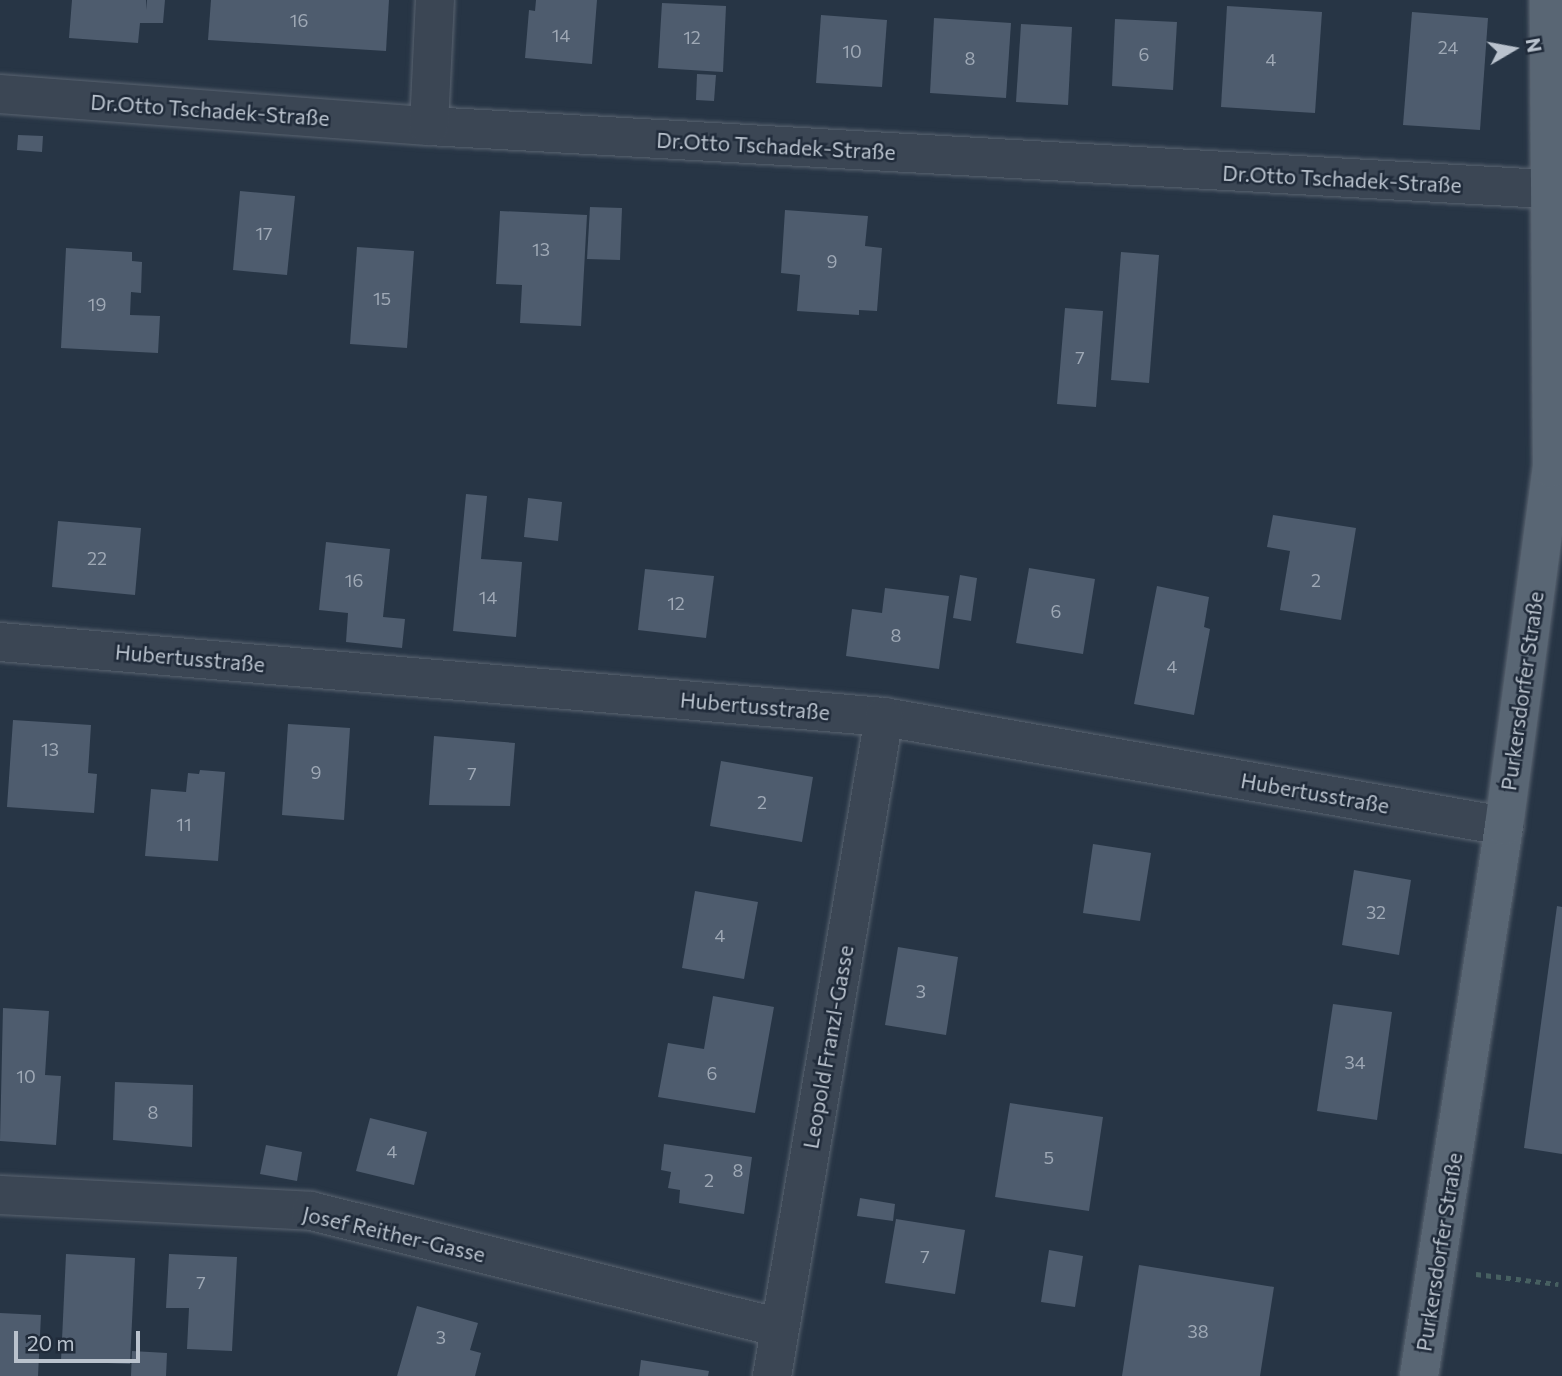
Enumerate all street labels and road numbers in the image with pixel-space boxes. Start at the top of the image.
street label: Dr.Otto Tschadek-Straße [90,89,330,131]
street label: Dr.Otto Tschadek-Straße [656,127,896,165]
street label: Dr.Otto Tschadek-Straße [1222,160,1462,198]
street label: Purkersdorfer Straße [1496,590,1548,792]
street label: Hubertusstraße [114,639,266,677]
street label: Hubertusstraße [679,687,831,725]
street label: Hubertusstraße [1239,768,1391,818]
street label: Leopold Franzl-Gasse [798,943,858,1151]
street label: Purkersdorfer Straße [1411,1151,1467,1353]
street label: Josef Reither-Gasse [300,1201,488,1267]

